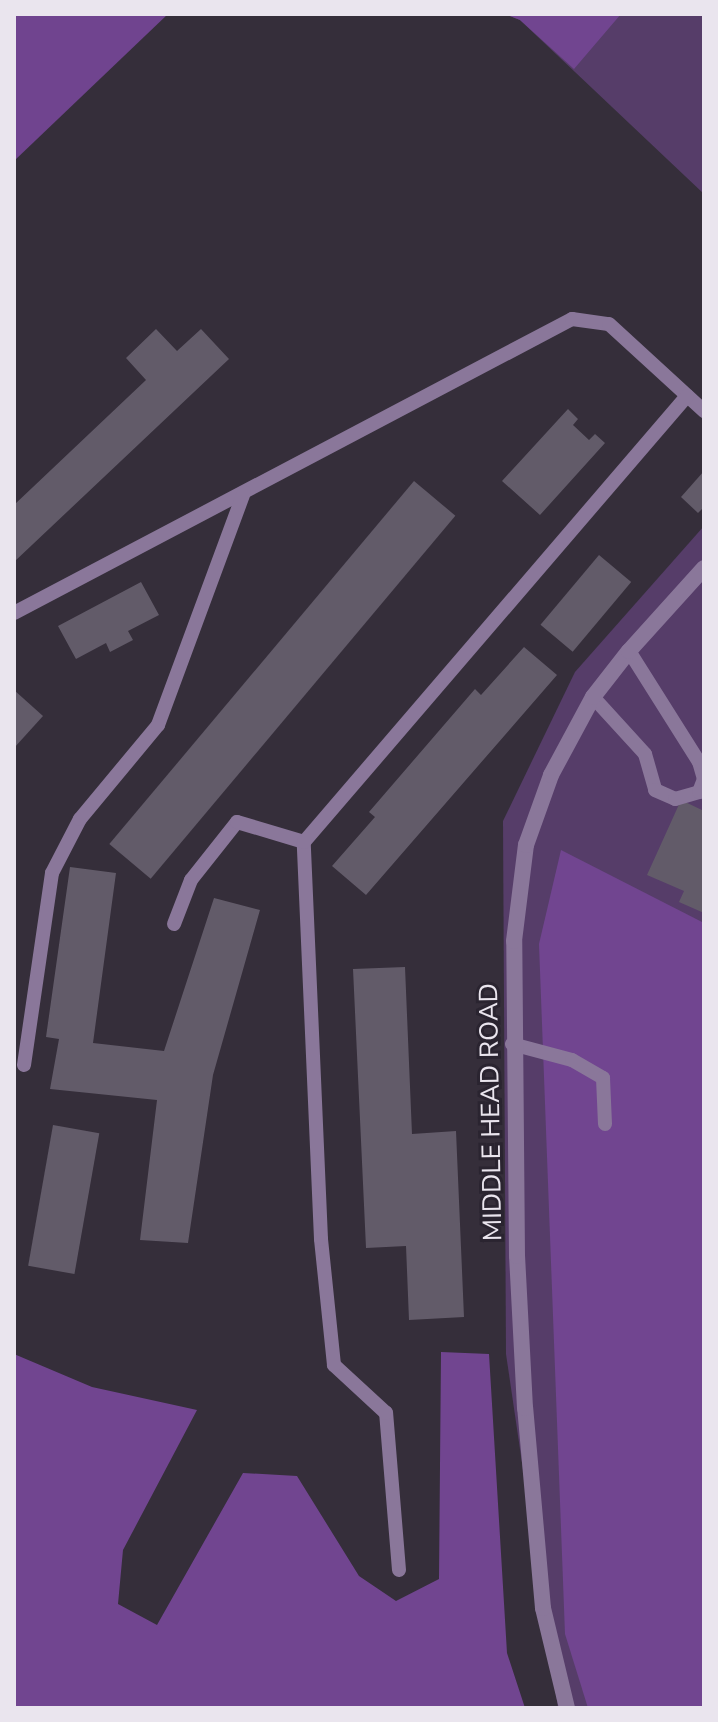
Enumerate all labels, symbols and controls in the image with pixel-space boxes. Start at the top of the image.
street label: MIDDLE HEAD ROAD [473,983,509,1241]

